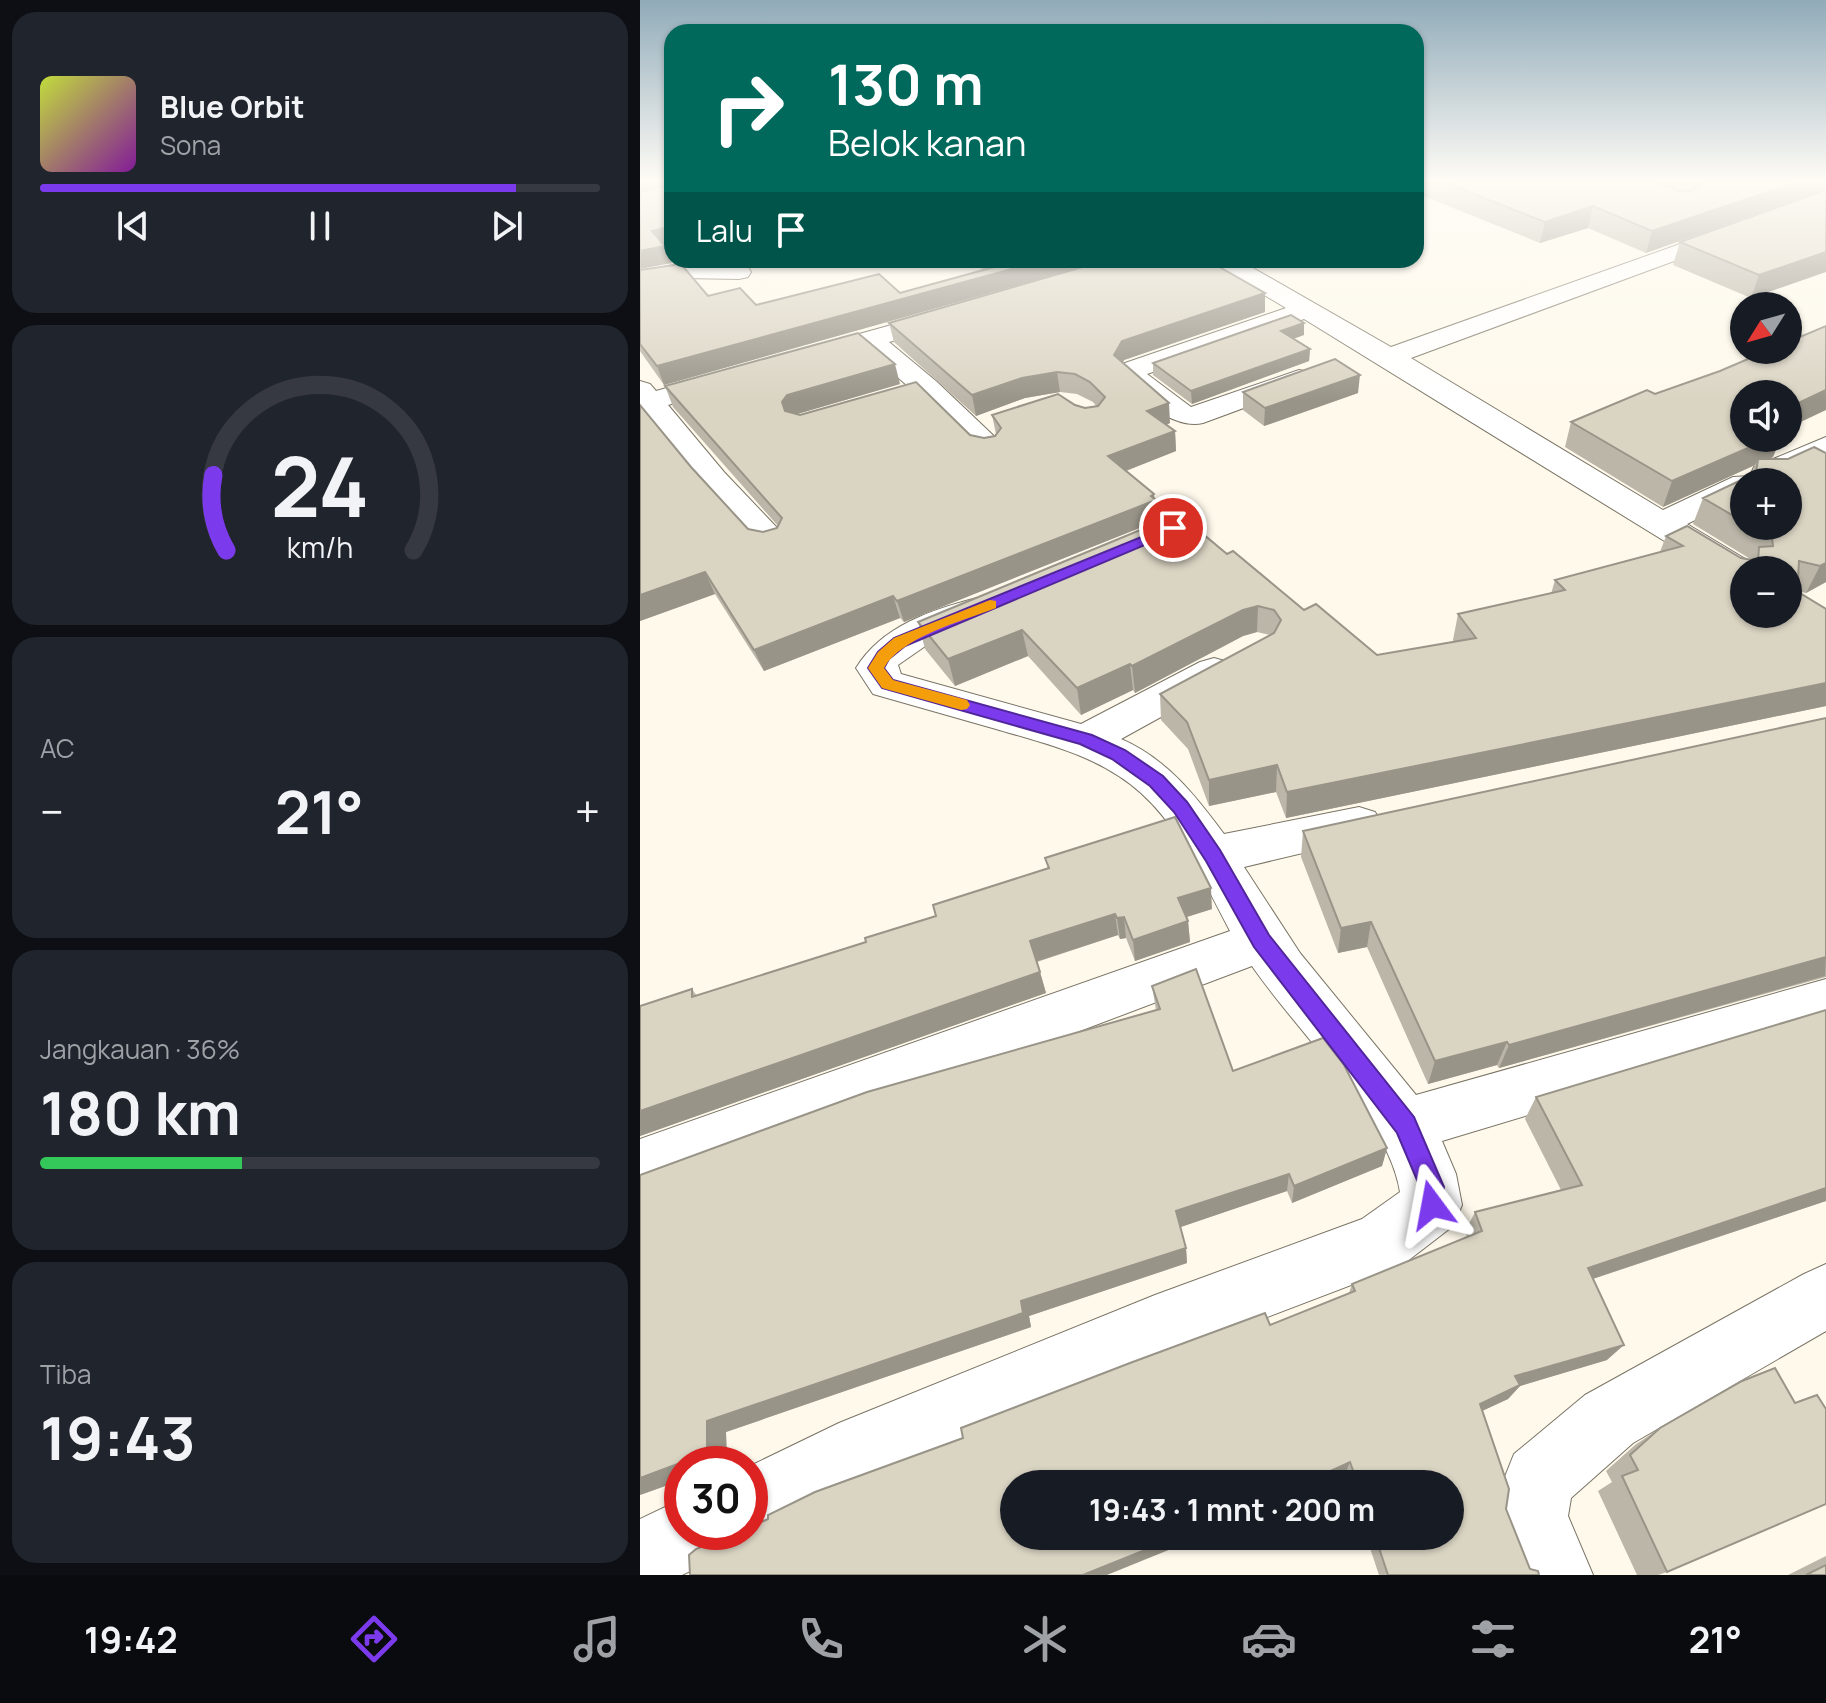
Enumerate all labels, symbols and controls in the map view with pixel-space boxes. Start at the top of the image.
text: 130 m [828,45,984,122]
icon: right [696,56,800,160]
text: Blue Orbit [160,86,305,127]
text: Belok kanan [828,118,1027,167]
text: Sona [160,127,221,163]
icon: previous [111,204,155,248]
icon: pause [298,204,342,248]
icon: next [485,204,529,248]
icon: arrive [769,208,813,252]
text: Lalu [696,210,753,251]
north arrow [1730,292,1802,364]
map controls [1730,292,1802,628]
button: sound [1730,380,1802,452]
text: 24 [271,427,369,541]
button: + [1730,468,1802,540]
pin [1139,494,1207,562]
icon: arrive [1151,506,1195,550]
text: km/h [287,528,353,567]
button: − [1730,556,1802,628]
text: AC [40,730,75,766]
text: 21° [275,770,364,852]
text: − [40,781,64,841]
text: + [575,781,600,841]
text: Jangkauan · 36% [40,1031,240,1067]
text: 180 km [40,1071,241,1153]
position arrow [1390,1163,1474,1247]
text: Tiba [40,1356,91,1392]
text: 19:43 [40,1396,196,1478]
speed limit sign: 30 [664,1446,768,1550]
text: 19:43 · 1 mnt · 200 m [1089,1489,1375,1530]
icon: directions [346,1611,402,1667]
icon: music [569,1611,625,1667]
icon: phone [793,1611,849,1667]
icon: climate [1017,1611,1073,1667]
icon: car [1241,1611,1297,1667]
icon: filters [1465,1611,1521,1667]
text: 19:42 [84,1615,178,1664]
text: 21° [1689,1615,1742,1664]

